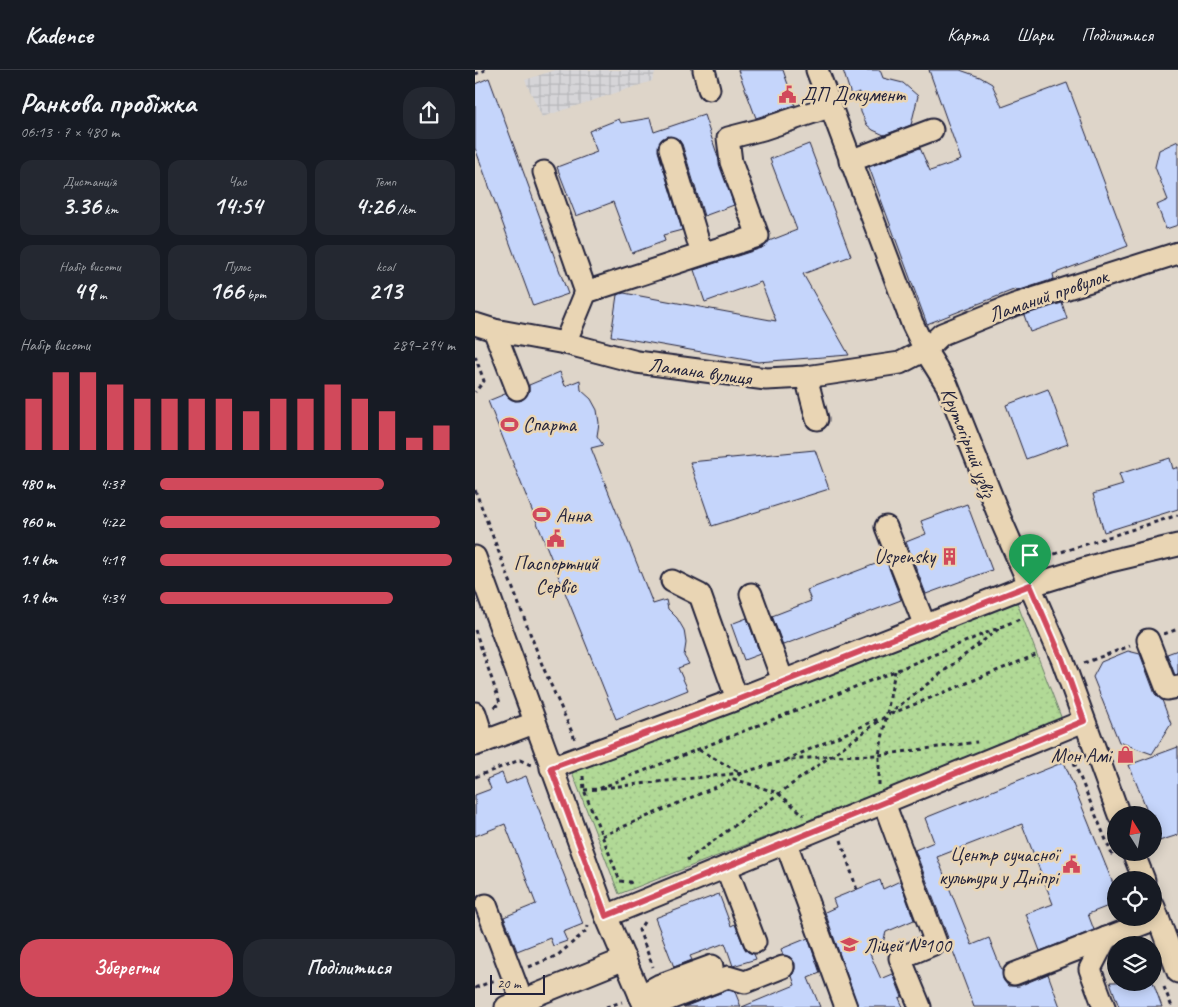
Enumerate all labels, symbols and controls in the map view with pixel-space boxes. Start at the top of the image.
text: Kadence [25,20,93,50]
text: Карта [947,24,988,46]
text: Шари [1016,24,1053,46]
text: Поділитися [1081,24,1153,46]
place label: ДП Документ [801,82,906,107]
public building icon: ДП Документ [777,84,797,104]
text: Ранкова пробіжка [20,85,196,120]
button: share [403,87,455,139]
text: 06:13 · 7 × 480 m [20,122,119,142]
text: Дистанція [63,173,117,190]
text: Час [228,173,247,190]
text: Темп [374,173,396,190]
text: 3.36 [62,190,101,222]
text: 14:54 [213,190,262,222]
text: 4:26 [355,190,394,222]
text: km [101,201,118,218]
text: /km [394,201,416,218]
text: Набір висоти [59,258,120,275]
text: Пульс [224,258,251,275]
text: kcal [376,258,394,275]
street label: Ламаний провулок [985,263,1113,328]
text: 49 [73,275,95,307]
text: 166 [209,275,244,307]
text: 213 [368,275,402,307]
text: m [95,286,107,303]
text: bpm [244,286,266,303]
text: Набір висоти [20,335,90,355]
text: 289–294 m [392,335,455,355]
street label: Ламана вулиця [647,352,755,391]
street label: Крутогірний узвіз [934,384,1002,502]
place label: Спарта [523,412,578,437]
sports icon: Спарта [499,414,519,434]
text: 480 m [20,474,55,494]
text: 4:37 [100,474,125,494]
place label: Анна [556,503,592,528]
sports icon: Анна [532,505,552,525]
text: 960 m [20,512,55,532]
text: 4:22 [100,512,125,532]
public building icon: Паспортний Сервіс [546,529,566,549]
pin [1009,534,1051,585]
icon: arrive [1016,541,1044,569]
place label: Uspensky [874,544,937,569]
building icon: Uspensky [939,546,959,566]
text: 1.4 km [20,550,57,570]
text: 4:19 [100,550,125,570]
place label: Паспортний Сервіс [514,551,600,599]
text: 1.9 km [20,588,57,608]
text: 4:34 [100,588,125,608]
place label: Мон Амі [1051,743,1113,768]
shop icon: Мон Амі [1115,745,1135,765]
north arrow [1107,806,1163,861]
map controls [1107,806,1162,991]
place label: Центр сучасної культури у Дніпрі [939,842,1062,890]
public building icon: Центр сучасної культури у Дніпрі [1062,855,1082,875]
button: locate [1107,871,1162,926]
place label: Ліцей №100 [864,933,953,958]
school or university icon: Ліцей №100 [840,935,860,955]
button: layers [1107,936,1162,991]
button: Зберегти [20,939,233,997]
button: Поділитися [243,939,455,997]
scale bar [490,972,545,995]
text: 20 m [497,975,521,992]

